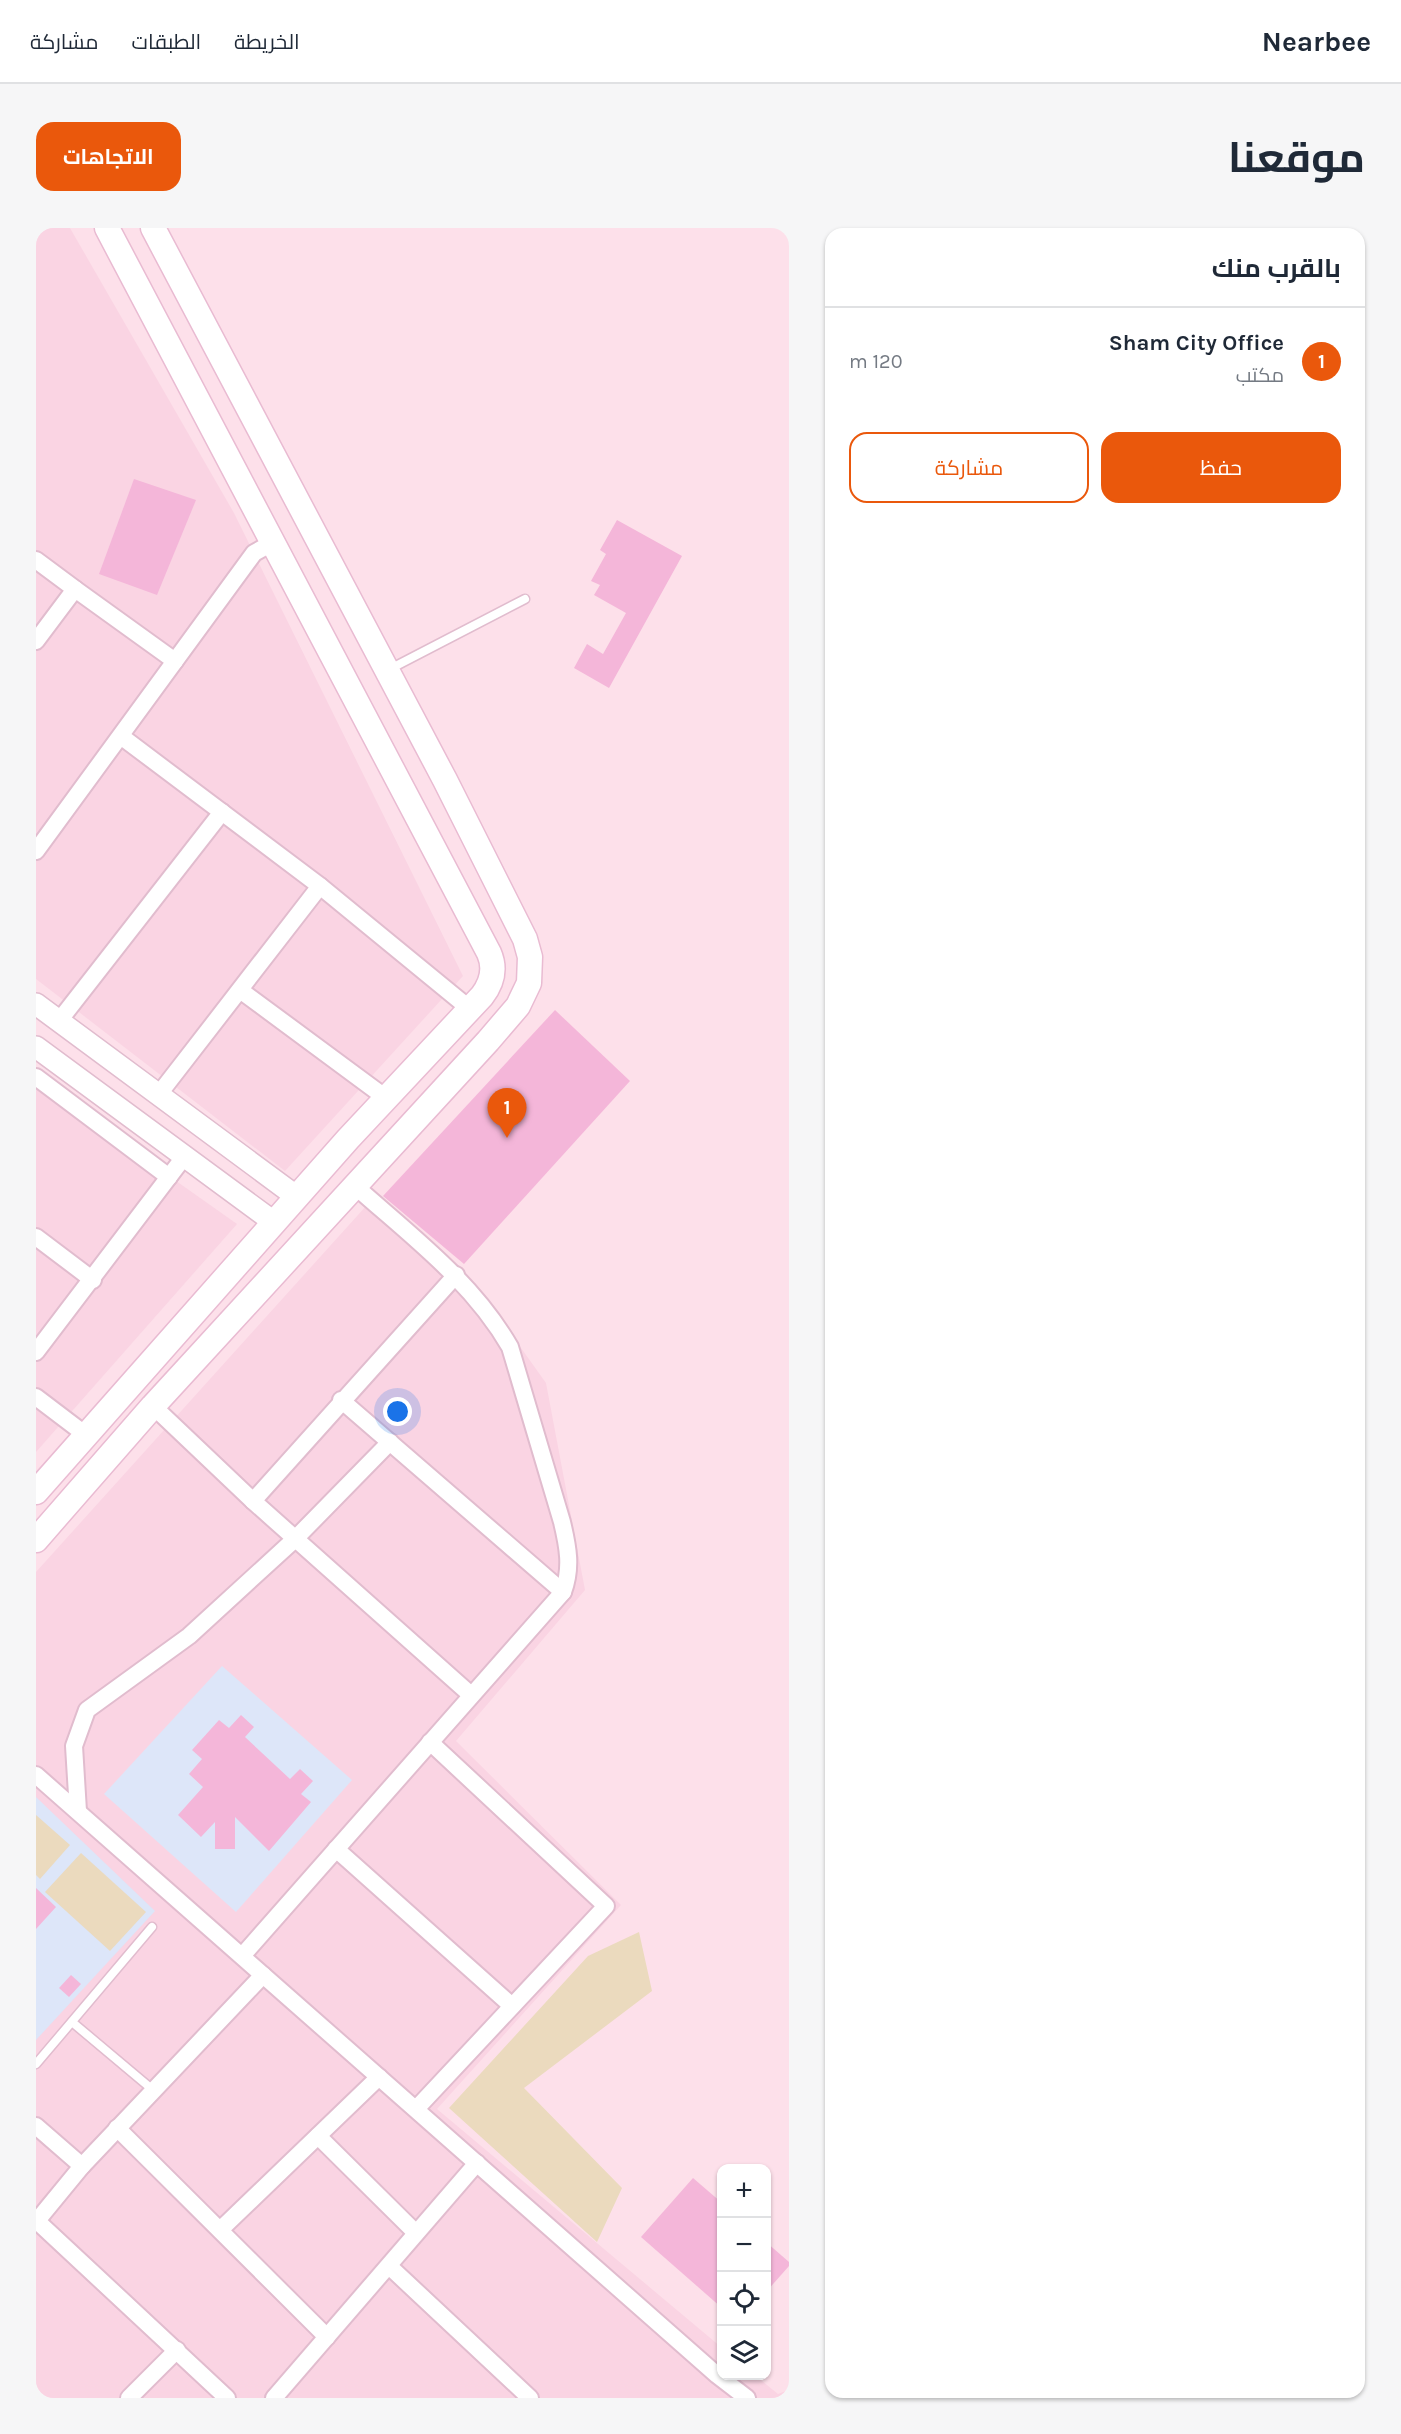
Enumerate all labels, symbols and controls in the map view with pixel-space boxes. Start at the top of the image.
text: Nearbee [1262,25,1371,58]
text: مشاركة [30,30,99,54]
text: الطبقات [132,30,201,54]
text: الخريطة [234,30,300,54]
button: الاتجاهات [36,122,181,191]
text: موقعنا [1228,133,1365,183]
text: بالقرب منك [1212,253,1341,284]
text: Sham City Office [1109,330,1284,356]
text: 120 m [849,350,903,373]
text: 1 [1318,350,1325,373]
text: مكتب [1236,364,1284,387]
button: مشاركة [849,432,1089,503]
button: حفظ [1101,432,1341,503]
pin: 1 [488,1088,526,1138]
your location [383,1397,412,1426]
map controls [717,2164,771,2380]
button: + [717,2164,771,2218]
button: − [717,2218,771,2272]
button: locate [717,2272,771,2326]
button: layers [717,2326,771,2380]

